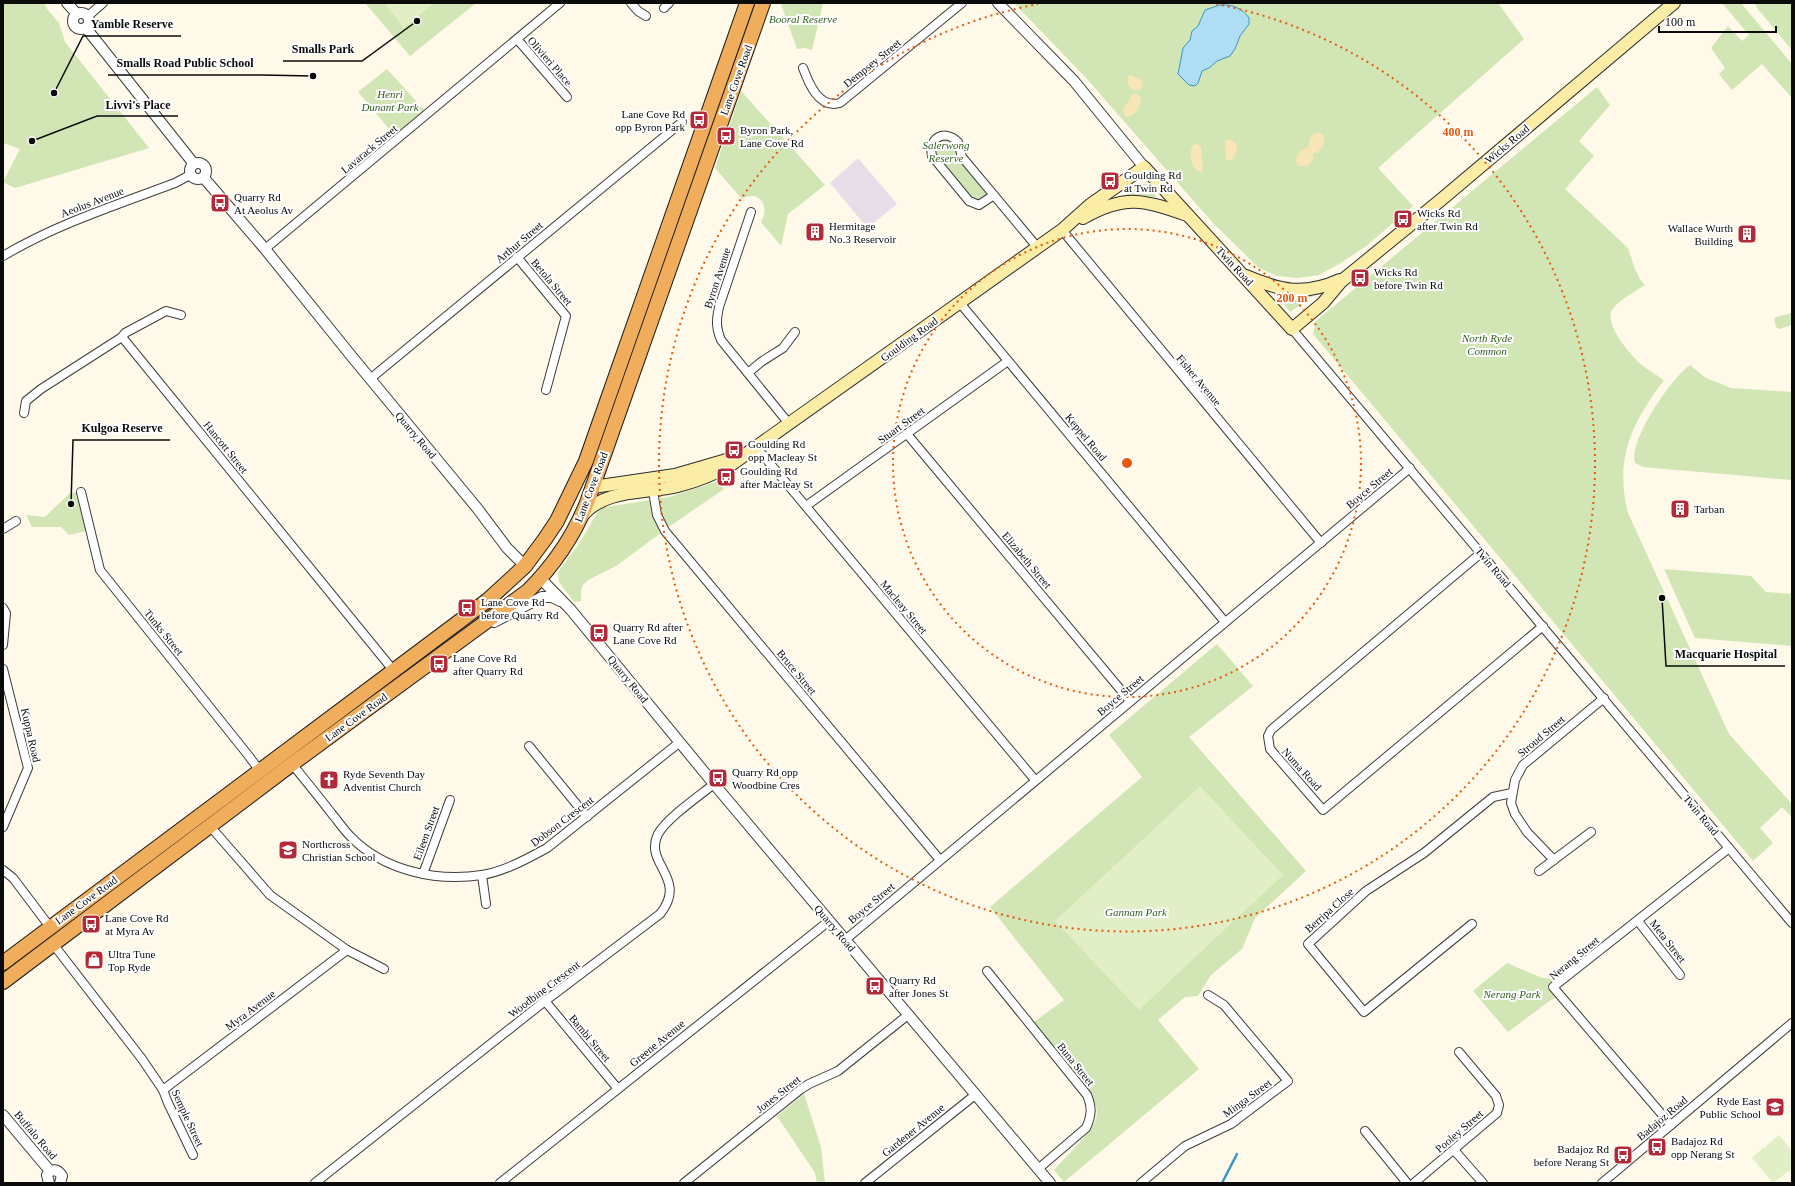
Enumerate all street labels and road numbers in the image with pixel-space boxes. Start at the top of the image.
street label: Olivieri Place [526,34,575,88]
street label: Dempsey Street [841,36,903,90]
street label: Lane Cove Road [718,43,754,117]
street label: Lavarack Street [339,122,399,176]
street label: Wicks Road [1483,122,1532,166]
street label: Aeolus Avenue [59,184,125,220]
street label: Arthur Street [493,219,545,265]
street label: Twin Road [1214,244,1256,288]
street label: Byron Avenue [702,246,732,310]
street label: Betola Street [529,256,575,308]
street label: Goulding Road [878,314,940,364]
street label: Fisher Avenue [1174,352,1224,408]
street label: Stuart Street [875,404,927,446]
street label: Quarry Road [393,409,439,461]
street label: Keppel Road [1063,411,1109,463]
street label: Hancott Street [201,419,251,475]
street label: Lane Cove Road [572,450,610,524]
street label: Boyce Street [1343,465,1395,511]
street label: Elizabeth Street [1000,529,1054,591]
street label: Twin Road [1473,545,1513,590]
street label: Macleay Street [878,578,930,636]
street label: Tunks Street [142,607,186,657]
street label: Bruce Street [775,647,819,697]
street label: Quarry Road [605,653,651,705]
street label: Boyce Street [1094,672,1146,718]
street label: Lane Cove Road [323,690,390,744]
street label: Kuppa Road [19,707,43,764]
street label: Stroud Street [1515,713,1567,759]
street label: Numa Road [1280,745,1324,793]
street label: Dobson Crescent [528,793,596,849]
street label: Twin Road [1681,793,1721,838]
street label: Eileen Street [411,804,441,862]
street label: Lane Cove Road [53,873,120,927]
street label: Boyce Street [845,880,897,926]
street label: Berripa Close [1302,885,1356,935]
street label: Quarry Road [812,902,858,954]
street label: Meta Street [1648,917,1688,965]
street label: Nerang Street [1547,934,1601,982]
street label: Woodbine Crescent [506,958,582,1020]
street label: Myra Avenue [223,987,277,1033]
street label: Bambi Street [567,1012,613,1064]
street label: Greene Avenue [627,1017,687,1069]
street label: Buna Street [1055,1040,1097,1088]
street label: Jones Street [753,1073,803,1115]
street label: Minga Street [1220,1076,1274,1120]
street label: Semple Street [170,1088,206,1148]
street label: Badajoz Road [1634,1093,1690,1143]
street label: Gardener Avenue [880,1101,947,1159]
street label: Pooley Street [1433,1107,1485,1155]
street label: Buffalo Road [12,1108,60,1162]

